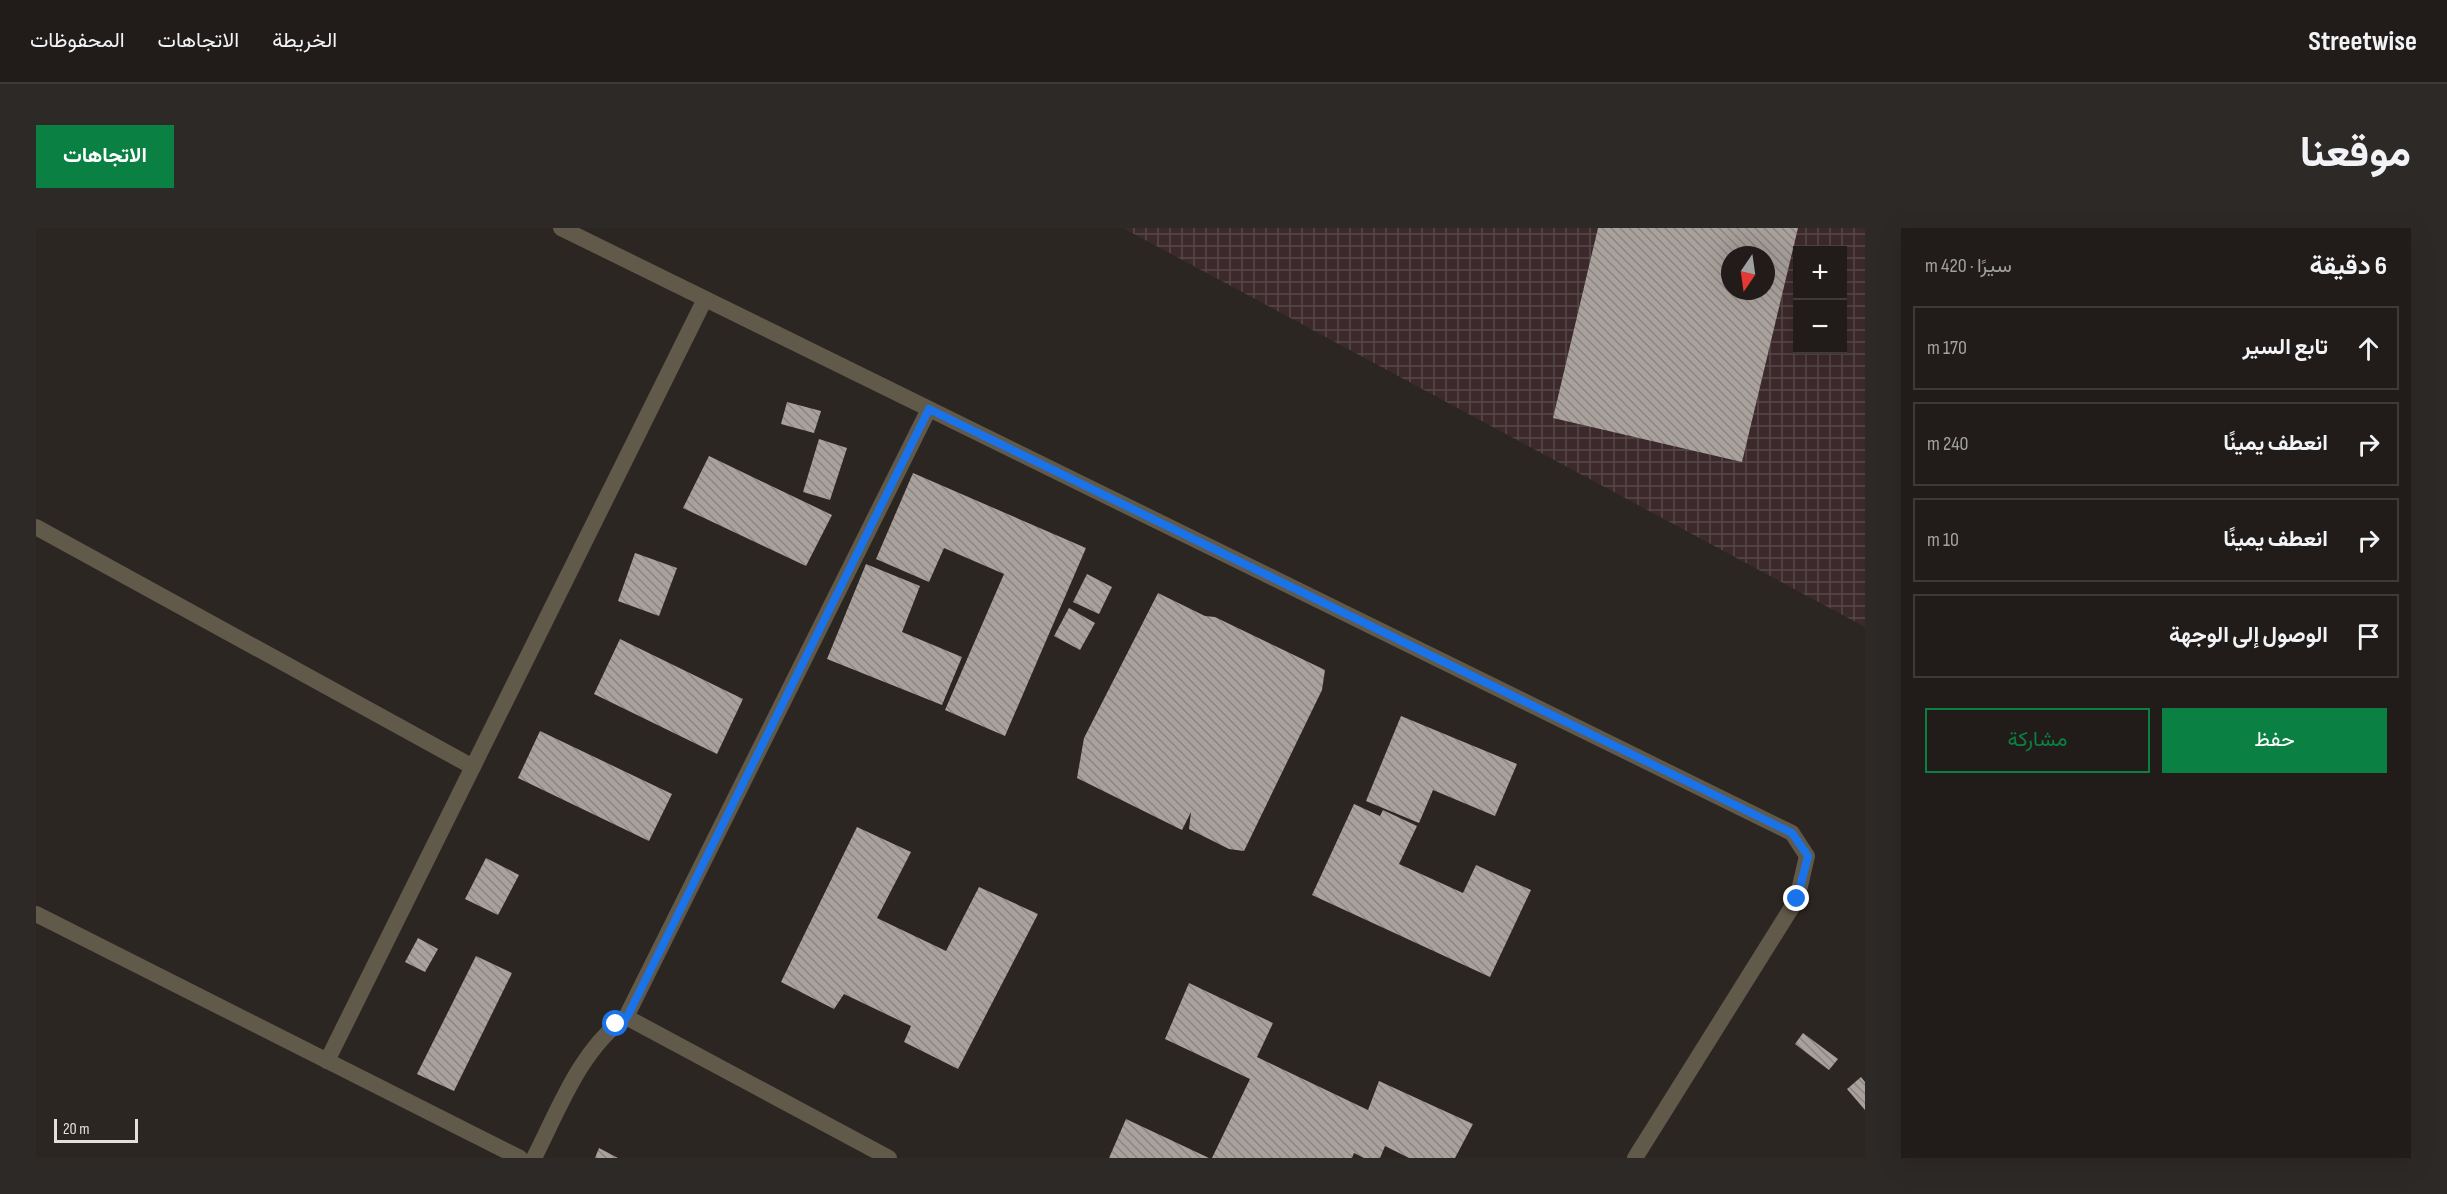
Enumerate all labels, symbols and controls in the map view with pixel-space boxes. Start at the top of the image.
text: Streetwise [2308,25,2417,58]
text: المحفوظات [30,28,125,53]
text: الاتجاهات [158,28,239,53]
text: الخريطة [272,28,337,53]
button: الاتجاهات [36,125,174,188]
text: موقعنا [2300,128,2411,179]
north arrow [1721,246,1775,300]
map controls [1793,246,1847,354]
button: + [1793,246,1847,300]
text: 6 دقيقة [2309,251,2387,282]
text: سيرًا · 420 m [1925,254,2012,278]
button: − [1793,300,1847,354]
icon: ahead [2352,332,2385,365]
text: تابع السير [2243,334,2328,361]
text: 170 m [1927,336,1967,360]
icon: right [2352,428,2385,461]
text: انعطف يمينًا [2223,430,2328,457]
text: 240 m [1927,432,1968,456]
icon: right [2352,524,2385,557]
text: انعطف يمينًا [2223,526,2328,553]
text: 10 m [1927,528,1959,552]
icon: arrive [2352,620,2385,653]
text: الوصول إلى الوجهة [2169,622,2328,649]
button: مشاركة [1925,708,2150,773]
button: حفظ [2162,708,2387,773]
route end [1783,885,1809,911]
route start [602,1010,628,1036]
scale bar [54,1116,138,1144]
text: 20 m [63,1120,90,1139]

